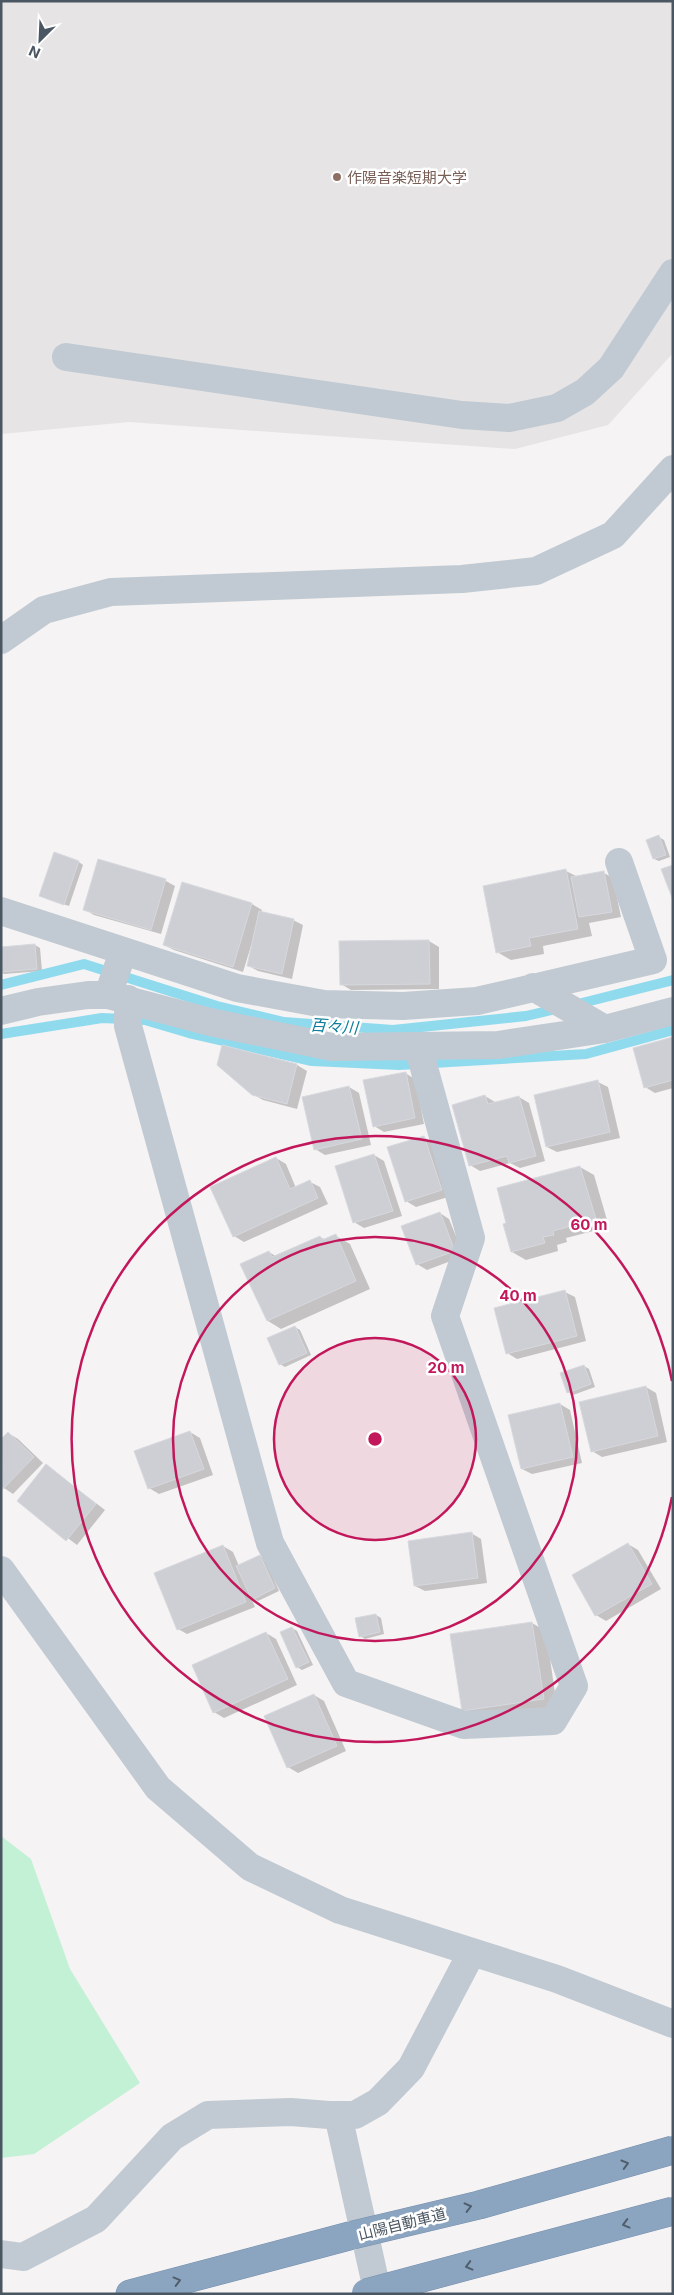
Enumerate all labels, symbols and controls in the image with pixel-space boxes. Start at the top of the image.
north arrow [15,15,65,65]
text: N [26,42,43,62]
place label: 作陽音楽短期大学 [347,168,467,187]
marker: 作陽音楽短期大学 [331,171,343,183]
water label: 百々川 [309,1014,361,1038]
text: 60 m [570,1215,608,1234]
text: 40 m [499,1286,537,1305]
text: 20 m [428,1358,464,1377]
centre of rings [366,1430,384,1448]
one-way arrow [620,2159,629,2169]
one-way arrow [464,2202,473,2213]
street label: 山陽自動車道 [356,2204,448,2244]
one-way arrow [621,2218,630,2229]
one-way arrow [464,2260,473,2271]
one-way arrow [172,2277,180,2287]

